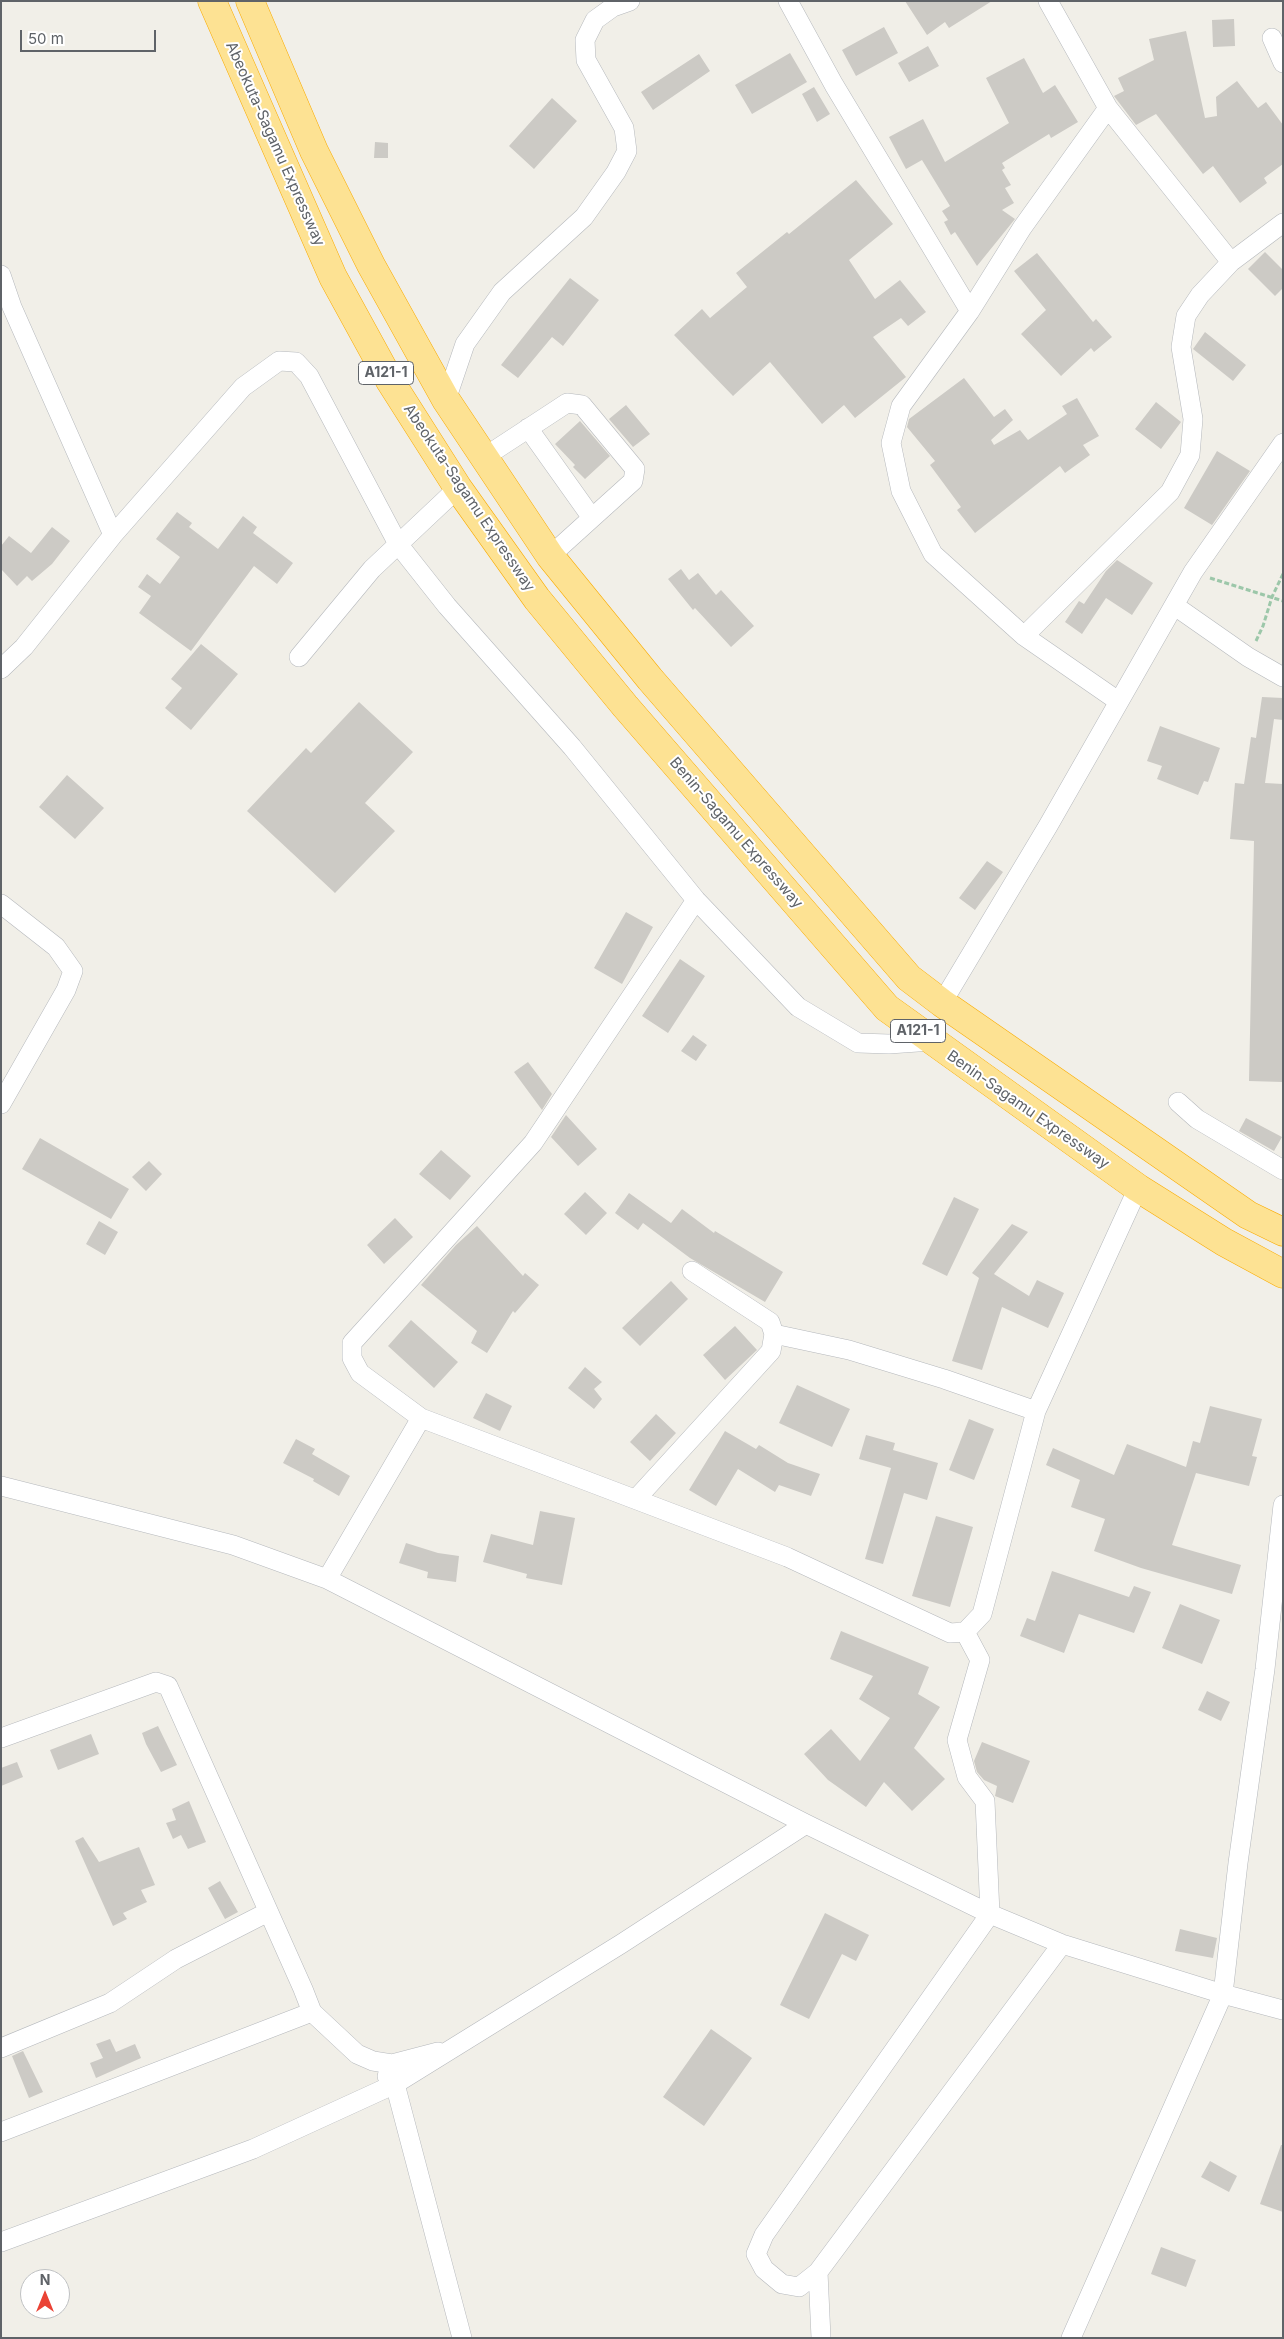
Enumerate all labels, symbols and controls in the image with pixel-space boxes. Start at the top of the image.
scale bar [22,20,159,52]
text: 50 m [28,29,64,48]
street label: Abeokuta-Sagamu Expressway [222,39,328,249]
road number: A121-1 [358,362,414,384]
street label: Abeokuta-Sagamu Expressway [400,401,538,595]
street label: Benin-Sagamu Expressway [666,754,806,912]
road number: A121-1 [890,1019,946,1042]
street label: Benin-Sagamu Expressway [943,1047,1113,1173]
north arrow [20,2269,70,2319]
text: N [40,2271,50,2288]

